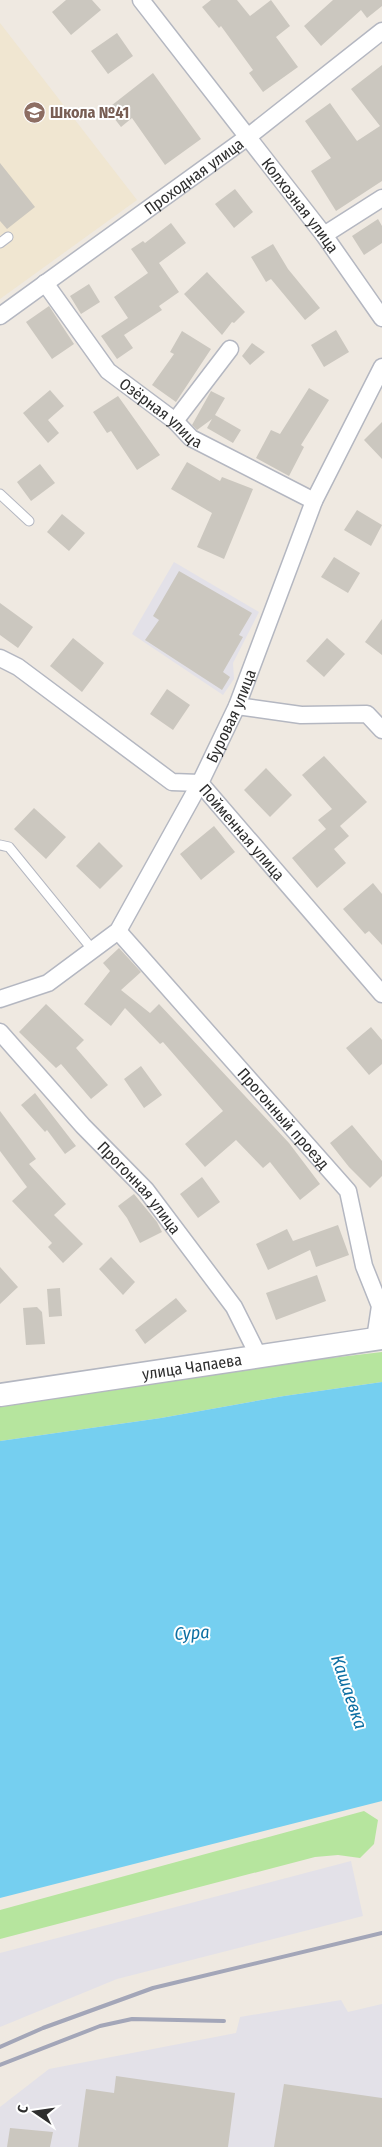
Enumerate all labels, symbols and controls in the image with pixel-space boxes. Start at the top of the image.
school or university icon: Школа №41 [22,100,46,124]
place label: Школа №41 [50,103,129,122]
street label: Проходная улица [140,134,247,218]
street label: Колхозная улица [258,154,343,257]
street label: Озёрная улица [116,374,206,452]
street label: Буровая улица [202,666,260,765]
street label: Пойменная улица [196,780,289,884]
street label: Прогонный проезд [234,1064,333,1173]
street label: Прогонная улица [94,1137,185,1238]
street label: улица Чапаева [141,1350,243,1383]
water label: Сура [174,1621,210,1645]
water label: Кашаевка [326,1652,372,1732]
north arrow [10,2087,60,2137]
text: С [14,2103,32,2115]

